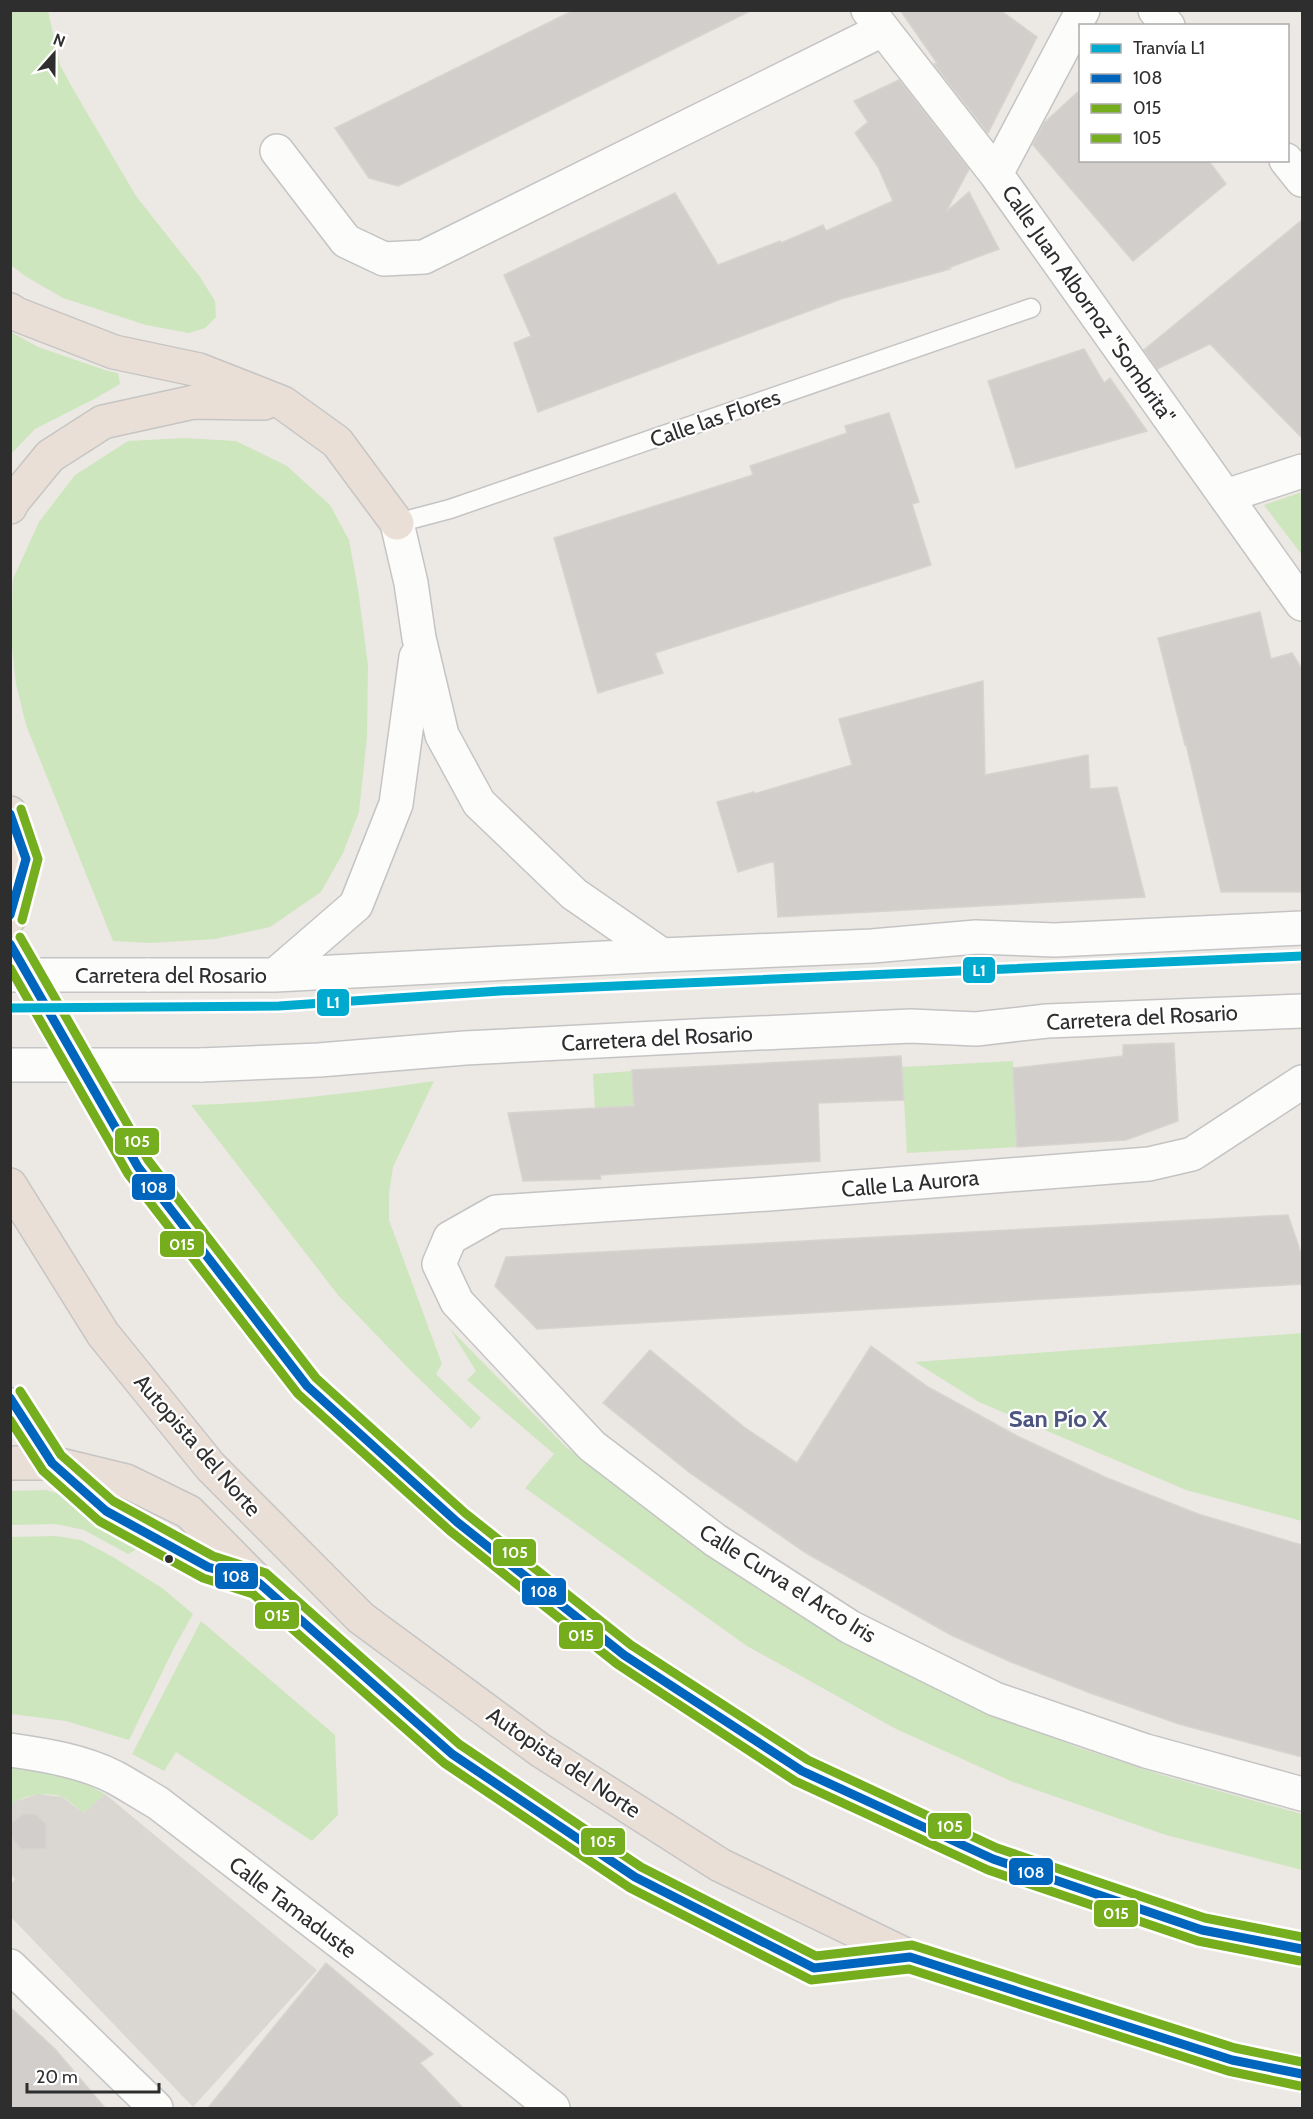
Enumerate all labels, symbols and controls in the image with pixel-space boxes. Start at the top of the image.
north arrow [24,24,84,84]
legend [1079,24,1289,162]
text: N [51,30,68,51]
text: Tranvía L1 [1133,37,1205,59]
text: 108 [1133,67,1162,89]
text: 015 [1133,97,1161,119]
text: 105 [1133,127,1161,149]
street label: Calle Juan Albornoz "Sombrita" [996,180,1181,429]
street label: Calle las Flores [646,384,784,453]
line badge: L1 [962,956,996,984]
text: L1 [972,961,986,980]
street label: Carretera del Rosario [75,962,267,989]
line badge: L1 [316,988,350,1017]
text: L1 [326,993,340,1012]
street label: Carretera del Rosario [1046,999,1239,1036]
street label: Carretera del Rosario [561,1020,754,1057]
line badge: 105 [114,1127,160,1156]
text: 105 [124,1132,150,1151]
street label: Calle La Aurora [840,1164,980,1203]
line badge: 108 [131,1173,176,1201]
text: 108 [141,1178,167,1197]
line badge: 015 [159,1230,205,1258]
text: 015 [169,1235,195,1254]
street label: Autopista del Norte [129,1369,267,1522]
district label: San Pío X [1009,1404,1108,1433]
street label: Calle Curva el Arco Iris [694,1518,881,1649]
line badge: 105 [492,1538,537,1567]
text: 105 [502,1543,528,1562]
unlabelled marker [163,1553,175,1565]
line badge: 108 [214,1562,259,1590]
text: 108 [223,1567,249,1586]
line badge: 108 [521,1577,567,1606]
text: 108 [531,1582,557,1601]
line badge: 015 [254,1601,300,1630]
text: 015 [264,1606,290,1625]
line badge: 015 [558,1621,604,1650]
text: 015 [568,1626,594,1645]
street label: Autopista del Norte [482,1701,646,1824]
line badge: 105 [927,1812,972,1840]
text: 105 [937,1817,963,1836]
line badge: 105 [580,1827,626,1856]
text: 105 [590,1832,616,1851]
street label: Calle Tamaduste [224,1851,362,1964]
line badge: 108 [1008,1857,1054,1886]
text: 108 [1018,1863,1044,1882]
line badge: 015 [1093,1899,1139,1928]
text: 015 [1103,1904,1129,1923]
scale bar [27,2056,159,2094]
text: 20 m [36,2066,78,2088]

